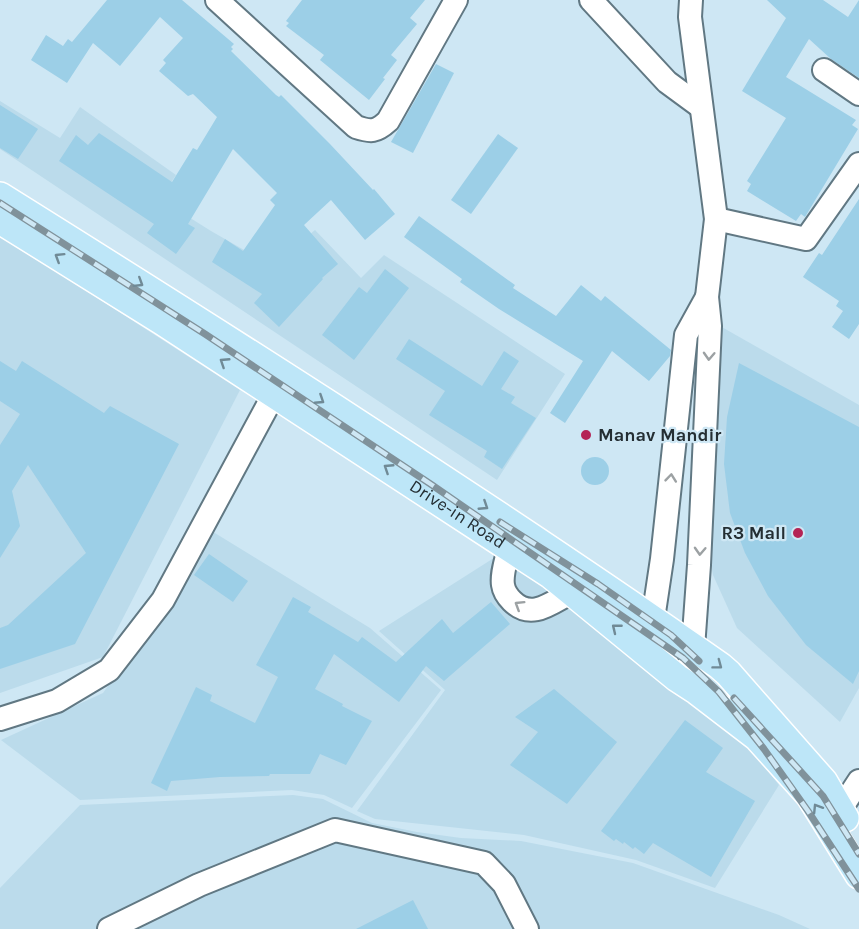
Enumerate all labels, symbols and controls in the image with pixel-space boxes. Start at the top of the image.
one-way arrow [55,253,65,265]
one-way arrow [132,275,143,286]
one-way arrow [702,351,715,360]
one-way arrow [220,358,231,369]
one-way arrow [314,392,324,404]
place label: Manav Mandir [598,424,721,446]
marker: Manav Mandir [579,428,593,442]
one-way arrow [383,464,394,475]
one-way arrow [664,473,677,483]
street label: Drive-in Road [405,475,510,553]
one-way arrow [477,499,488,510]
place label: R3 Mall [721,522,786,544]
marker: R3 Mall [791,526,805,540]
one-way arrow [694,546,707,555]
one-way arrow [515,601,526,612]
one-way arrow [612,624,623,635]
one-way arrow [712,658,723,669]
one-way arrow [814,803,825,814]

